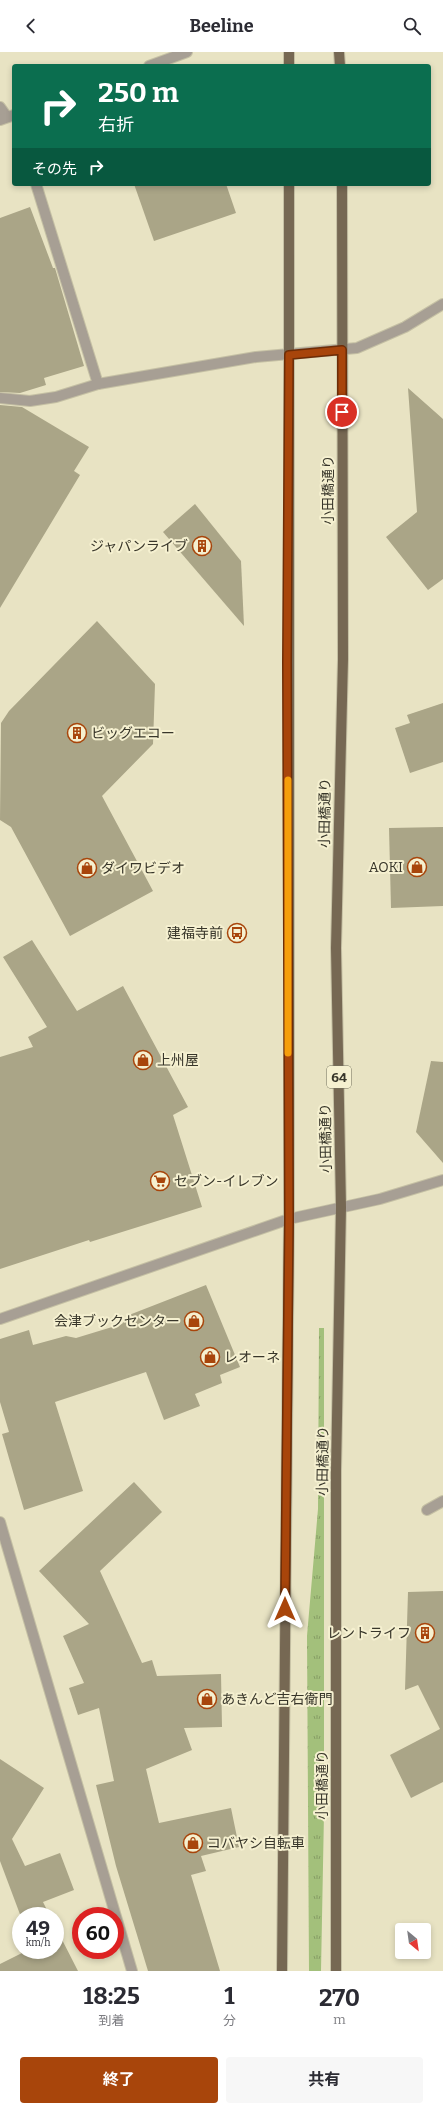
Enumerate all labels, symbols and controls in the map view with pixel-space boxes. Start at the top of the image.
icon: back [20,15,42,37]
text: Beeline [189,15,254,37]
icon: search [401,15,423,37]
text: 250 m [98,76,179,109]
icon: right [32,80,84,132]
text: 右折 [98,114,134,136]
icon: right [85,156,107,178]
text: その先 [32,160,77,178]
pin [325,395,359,429]
icon: arrive [331,401,353,423]
street label: 小田橋通り [320,455,337,525]
building icon: ジャパンライブ [191,535,213,557]
place label: ジャパンライブ [90,538,188,555]
building icon: ビッグエコー [66,722,88,744]
place label: ビッグエコー [91,725,175,742]
street label: 小田橋通り [316,778,334,848]
shop icon: AOKI [406,856,428,878]
shop icon: ダイワビデオ [76,857,98,879]
place label: AOKI [369,859,403,876]
place label: ダイワビデオ [101,860,185,877]
bus stop icon: 建福寺前 [226,922,248,944]
place label: 建福寺前 [167,925,223,942]
shop icon: 上州屋 [132,1049,154,1071]
place label: 上州屋 [157,1052,199,1069]
road number: 64 [327,1066,351,1088]
street label: 小田橋通り [317,1103,335,1173]
supermarket icon: セブン-イレブン [149,1170,171,1192]
place label: セブン-イレブン [174,1173,278,1190]
shop icon: 会津ブックセンター [183,1310,205,1332]
place label: 会津ブックセンター [54,1313,180,1330]
shop icon: レオーネ [199,1346,221,1368]
place label: レオーネ [224,1349,280,1366]
street label: 小田橋通り [314,1426,332,1496]
position arrow [264,1588,306,1630]
building icon: レントライフ [414,1622,436,1644]
place label: レントライフ [327,1625,411,1642]
shop icon: あきんど吉右衛門 [196,1688,218,1710]
place label: あきんど吉右衛門 [221,1691,333,1708]
street label: 小田橋通り [314,1750,331,1820]
shop icon: コバヤシ自転車 [182,1832,204,1854]
place label: コバヤシ自転車 [207,1835,305,1852]
speed limit sign: 60 [72,1907,124,1959]
text: 49 [26,1916,50,1940]
north arrow [395,1923,431,1959]
map controls [395,1923,431,1959]
text: km/h [26,1937,50,1949]
text: 18:25 [83,1982,140,2010]
text: 1 [224,1982,235,2010]
text: 270 [319,1984,360,2012]
text: m [333,2012,346,2027]
text: 到着 [98,2013,124,2028]
text: 分 [223,2013,236,2028]
button: 終了 [20,2057,218,2103]
button: 共有 [226,2057,423,2103]

